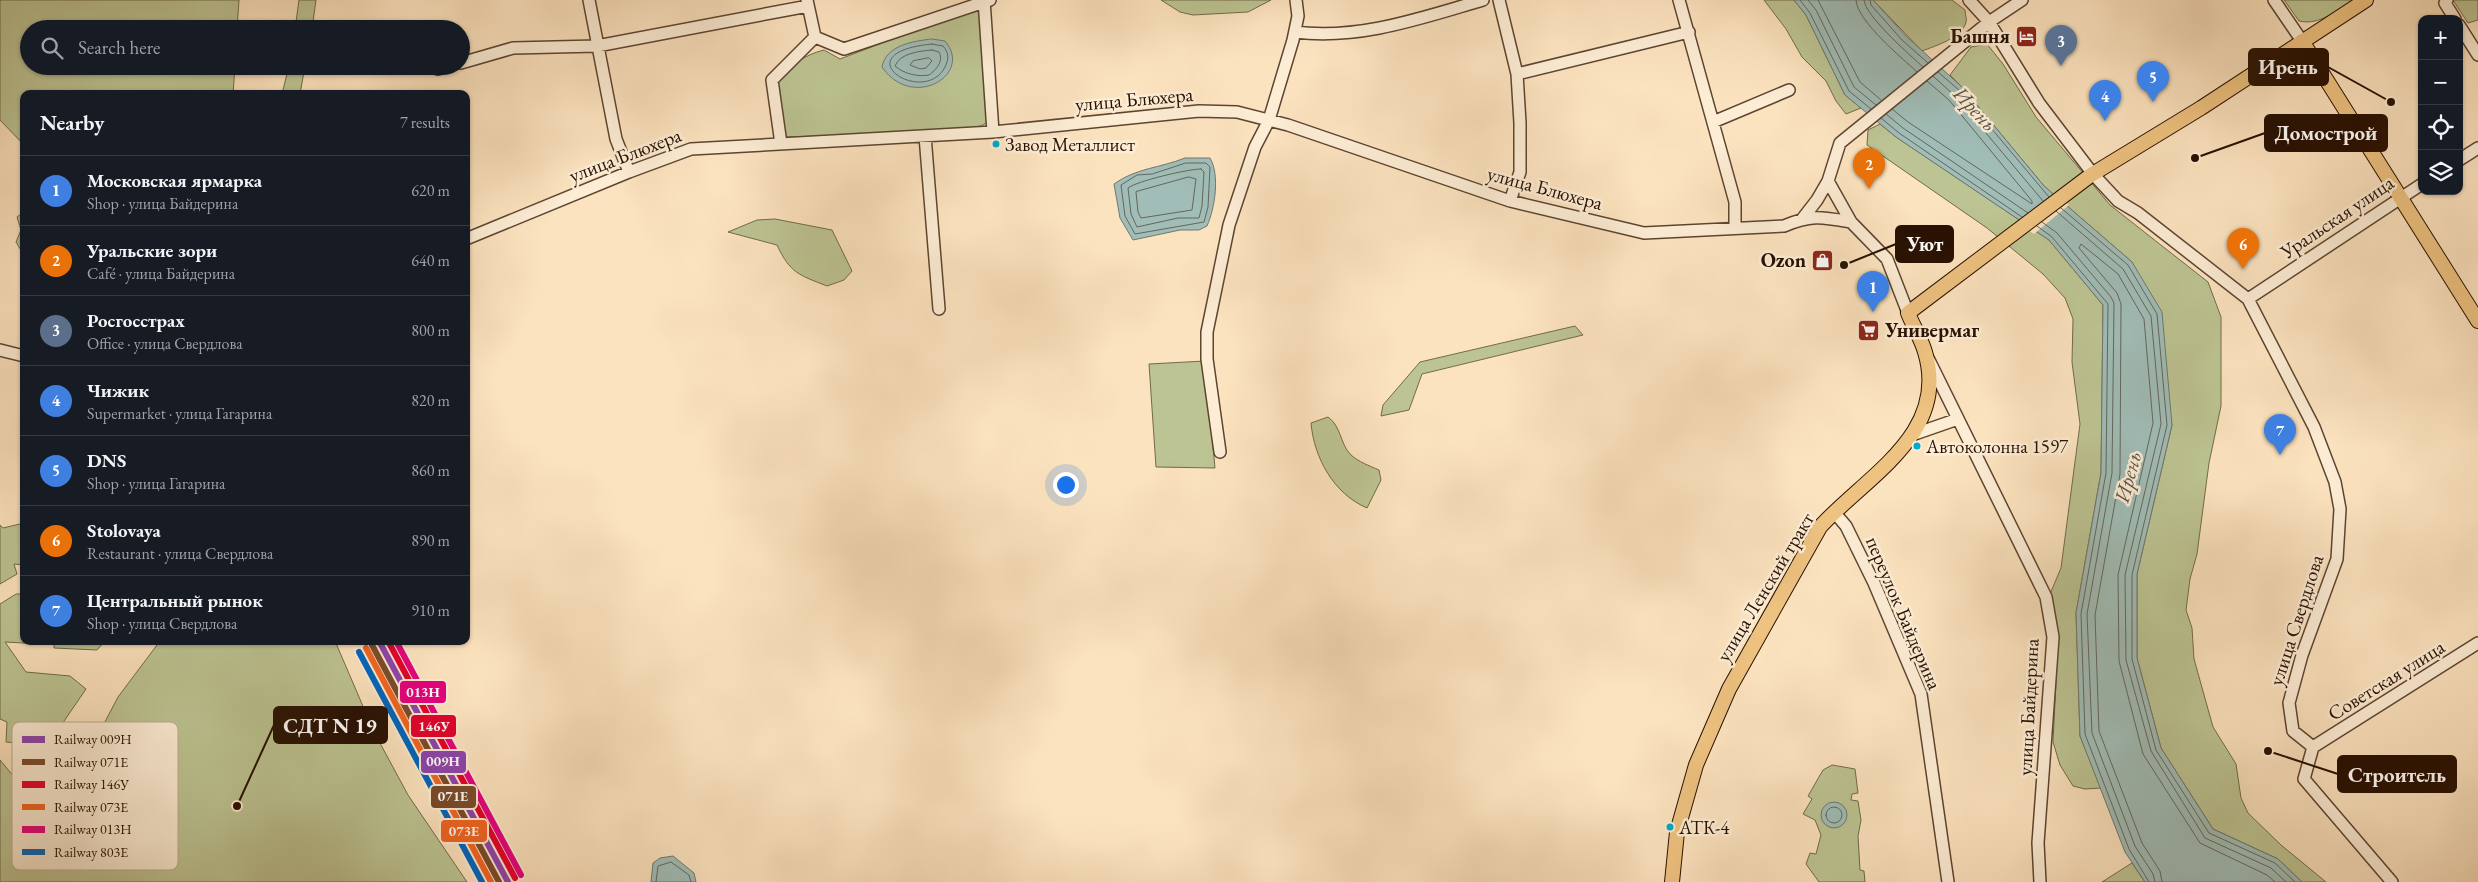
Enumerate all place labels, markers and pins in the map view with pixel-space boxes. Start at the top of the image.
place label: Башня [1950,23,2010,49]
hotel icon: Башня [2014,24,2038,48]
pin: 3 [2045,25,2077,66]
callout: Ирень [2249,49,2328,85]
pin: 5 [2137,61,2169,102]
pin: 4 [2089,80,2121,121]
callout: Домострой [2265,115,2387,151]
place label: Завод Металлист [1005,132,1135,157]
marker: Завод Металлист [991,139,1001,149]
pin: 2 [1853,148,1885,189]
callout: Уют [1896,226,1953,262]
pin: 6 [2227,228,2259,269]
place label: Ozon [1761,247,1806,273]
shop icon: Ozon [1810,248,1834,272]
pin: 1 [1857,271,1889,312]
place label: Универмаг [1884,317,1979,343]
supermarket icon: Универмаг [1857,318,1881,342]
pin: 7 [2264,414,2296,455]
place label: Автоколонна 1597 [1925,434,2069,459]
marker: Автоколонна 1597 [1912,441,1922,451]
callout: СДТ N 19 [274,707,387,743]
callout: Строитель [2338,756,2456,792]
place label: АТК-4 [1678,815,1730,840]
marker: АТК-4 [1665,822,1675,832]

